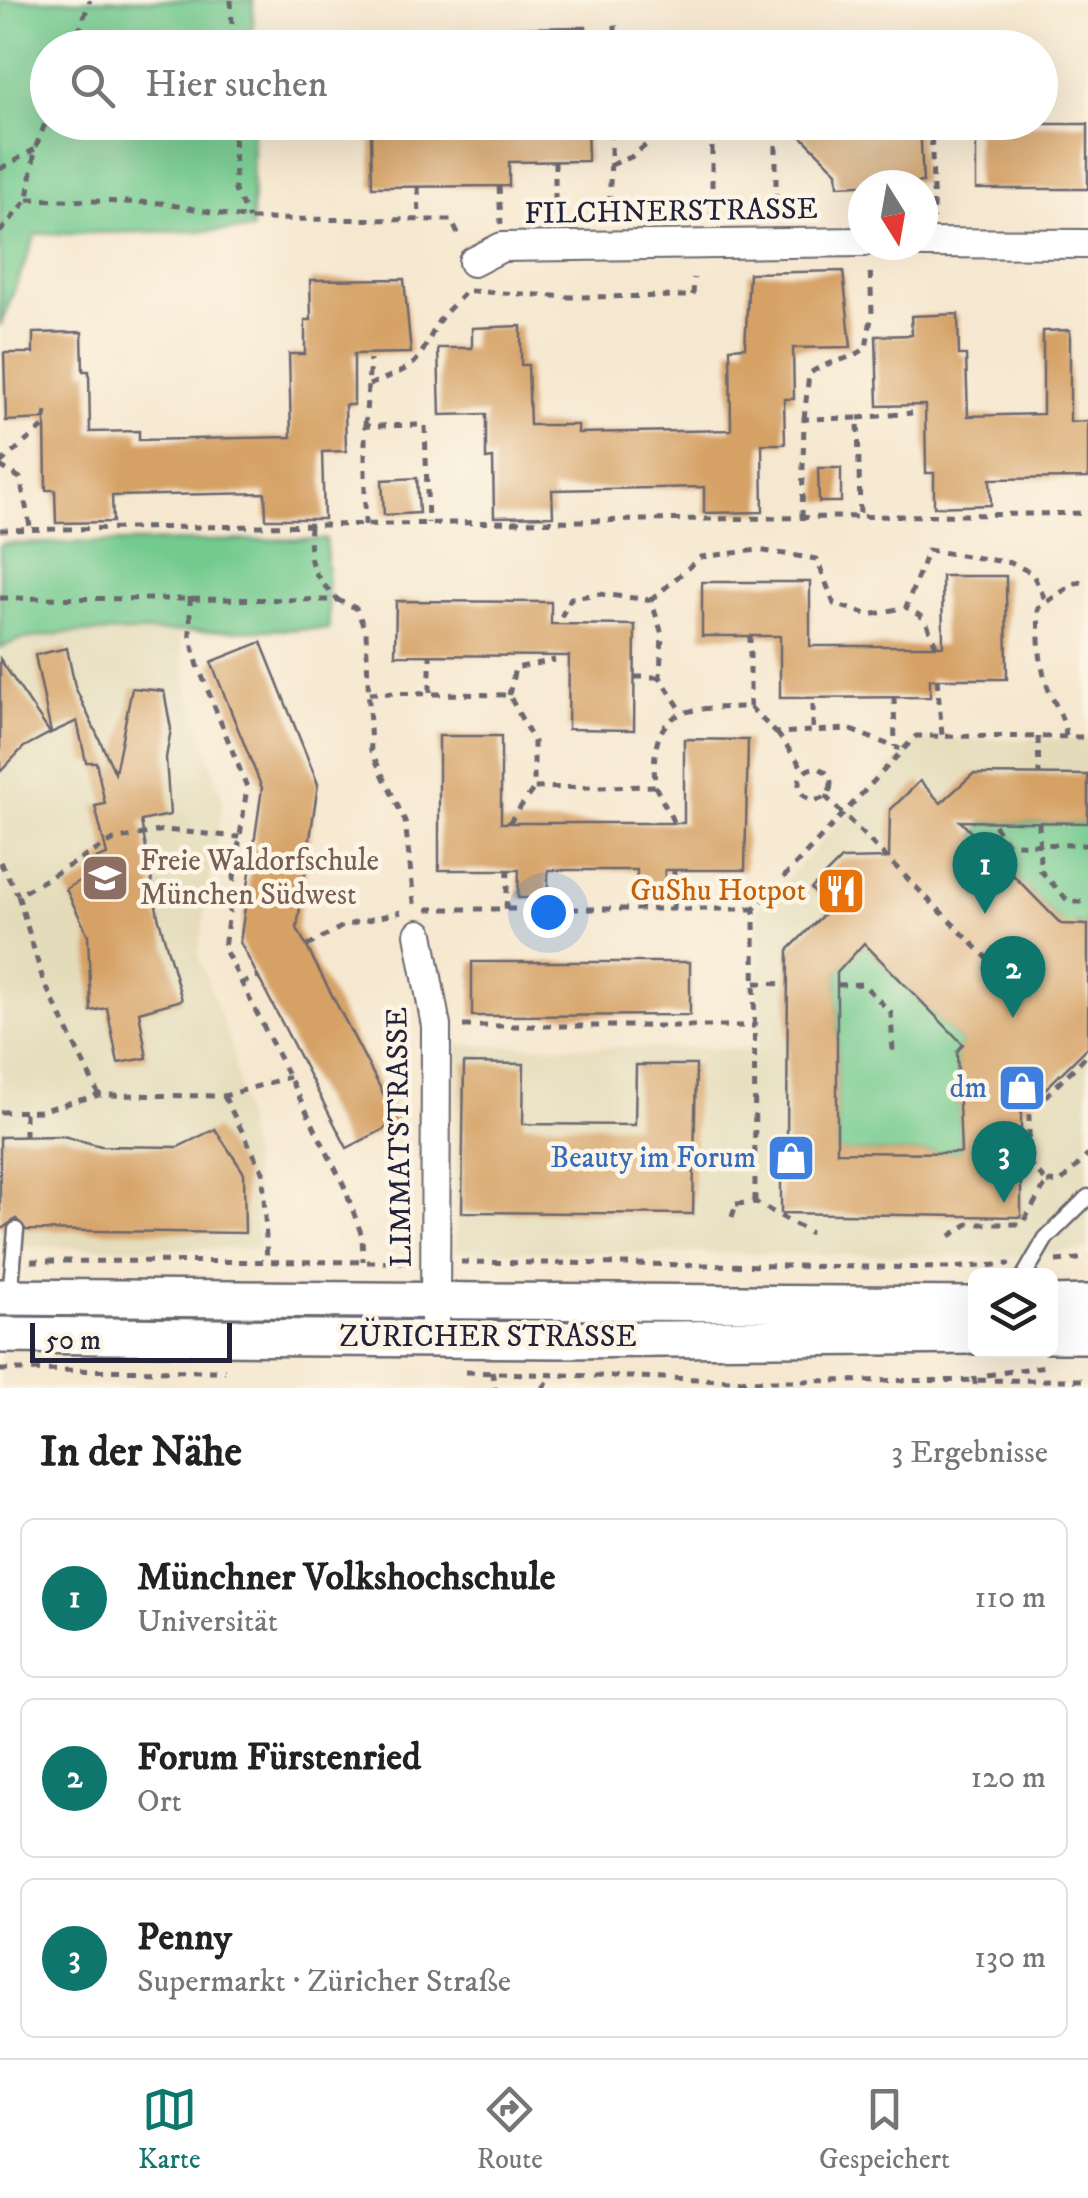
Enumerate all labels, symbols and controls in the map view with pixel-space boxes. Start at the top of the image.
search box [30,30,1058,140]
icon: search [65,58,120,113]
text: Hier suchen [145,61,328,109]
north arrow [848,170,938,260]
street label: FILCHNERSTRASSE [524,191,818,233]
pin: 1 [952,832,1018,914]
place label: Freie Waldorfschule München Südwest [140,843,379,914]
school or university icon: Freie Waldorfschule München Südwest [79,852,131,904]
restaurant icon: GuShu Hotpot [815,865,867,917]
place label: GuShu Hotpot [630,873,806,910]
your location [523,887,574,938]
pin: 2 [980,936,1046,1018]
street label: LIMMATSTRASSE [379,1007,421,1267]
shop icon: dm [996,1062,1048,1114]
place label: dm [949,1070,987,1107]
pin: 3 [972,1120,1036,1203]
shop icon: Beauty im Forum [765,1132,817,1184]
place label: Beauty im Forum [550,1140,756,1177]
map controls [968,1268,1058,1358]
button: layers [968,1268,1058,1358]
street label: ZÜRICHER STRASSE [339,1317,637,1356]
scale bar [30,1318,232,1362]
text: 50 m [45,1323,101,1358]
text: In der Nähe [40,1427,242,1479]
text: 3 Ergebnisse [891,1433,1048,1473]
text: Münchner Volkshochschule [137,1554,555,1602]
text: 1 [69,1578,80,1618]
text: 110 m [974,1578,1046,1618]
text: Universität [137,1602,278,1642]
text: Forum Fürstenried [137,1734,421,1782]
text: 2 [67,1758,82,1798]
text: 120 m [970,1758,1046,1798]
text: Ort [137,1782,182,1822]
text: Penny [137,1914,232,1962]
text: 3 [69,1938,80,1978]
text: 130 m [974,1938,1046,1978]
text: Supermarkt · Züricher Straße [137,1962,511,2002]
tab: Karte [138,2082,201,2177]
tab: Route [477,2082,543,2177]
tab: Gespeichert [819,2082,950,2177]

